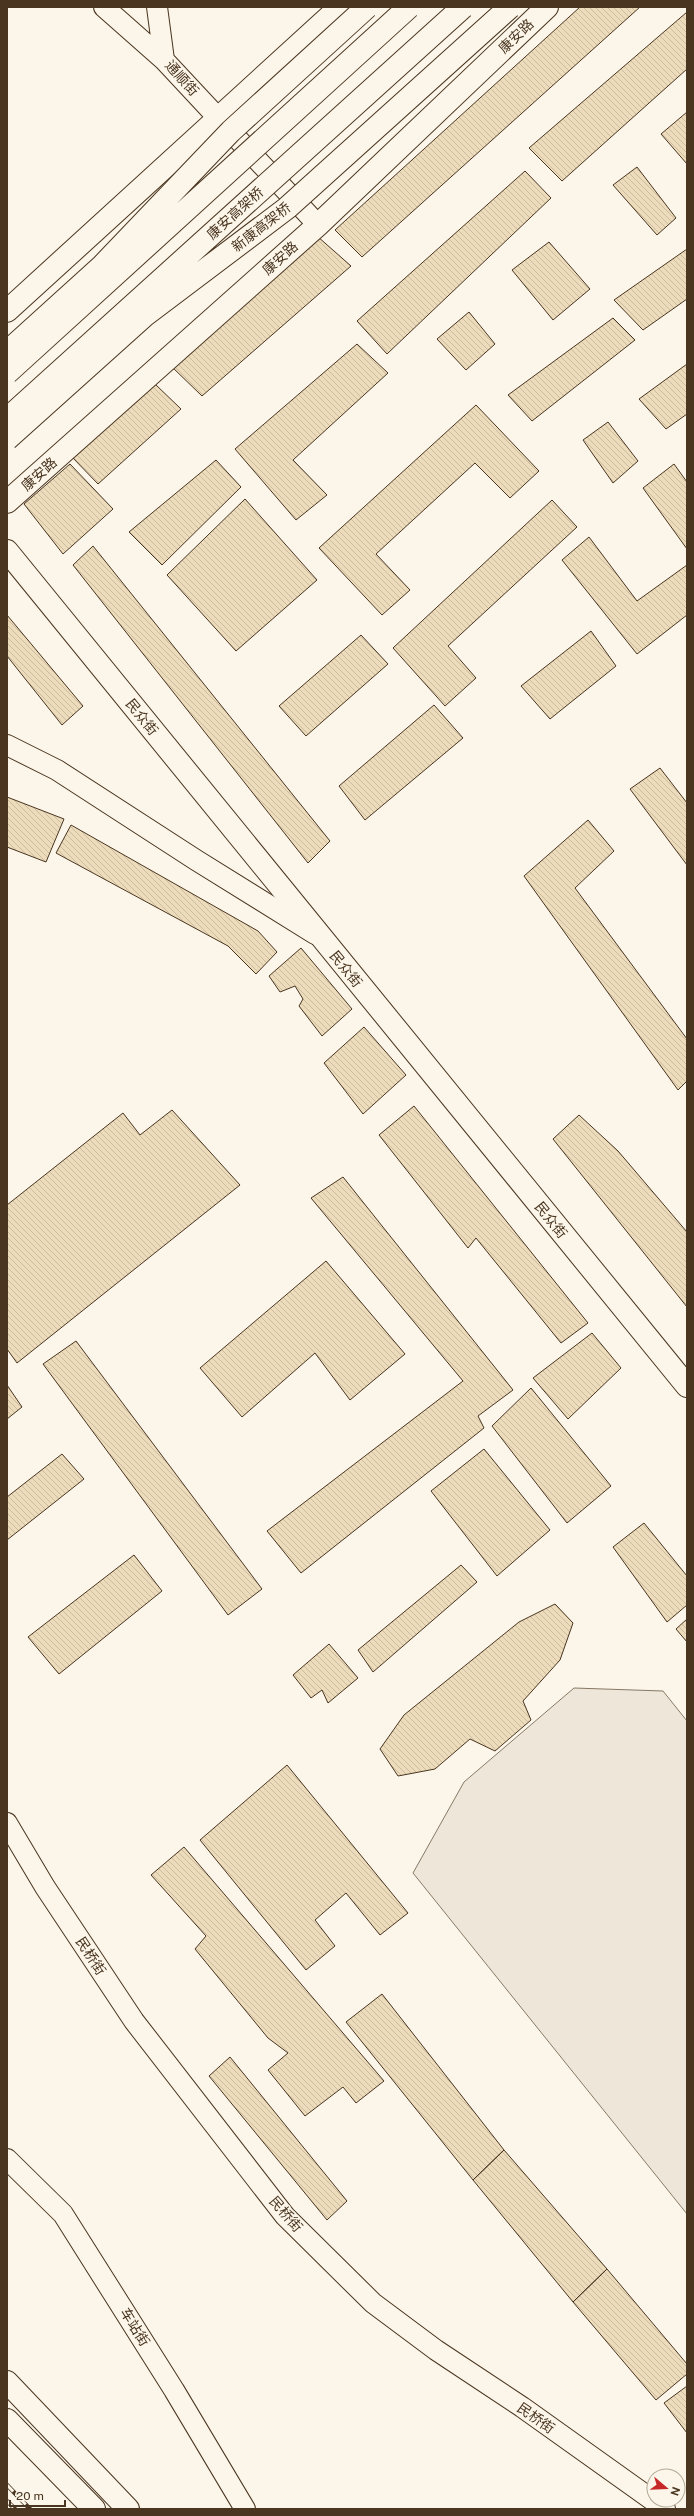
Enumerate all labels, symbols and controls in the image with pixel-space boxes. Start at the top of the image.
street label: 康安路 [495,16,537,56]
street label: 通顺街 [162,57,202,99]
street label: 康安高架桥 [204,184,266,242]
street label: 新康高架桥 [228,199,294,255]
street label: 康安路 [259,238,301,278]
street label: 康安路 [18,454,60,494]
street label: 民众街 [123,696,161,738]
street label: 民众街 [327,948,365,990]
street label: 民众街 [532,1199,570,1241]
street label: 民桥街 [73,1934,109,1978]
street label: 民桥街 [266,2193,306,2235]
street label: 车站街 [117,2305,153,2349]
street label: 民桥街 [514,2399,558,2437]
north arrow [646,2468,686,2508]
scale bar [10,2482,65,2508]
text: N [668,2485,683,2497]
text: 20 m [16,2489,44,2503]

